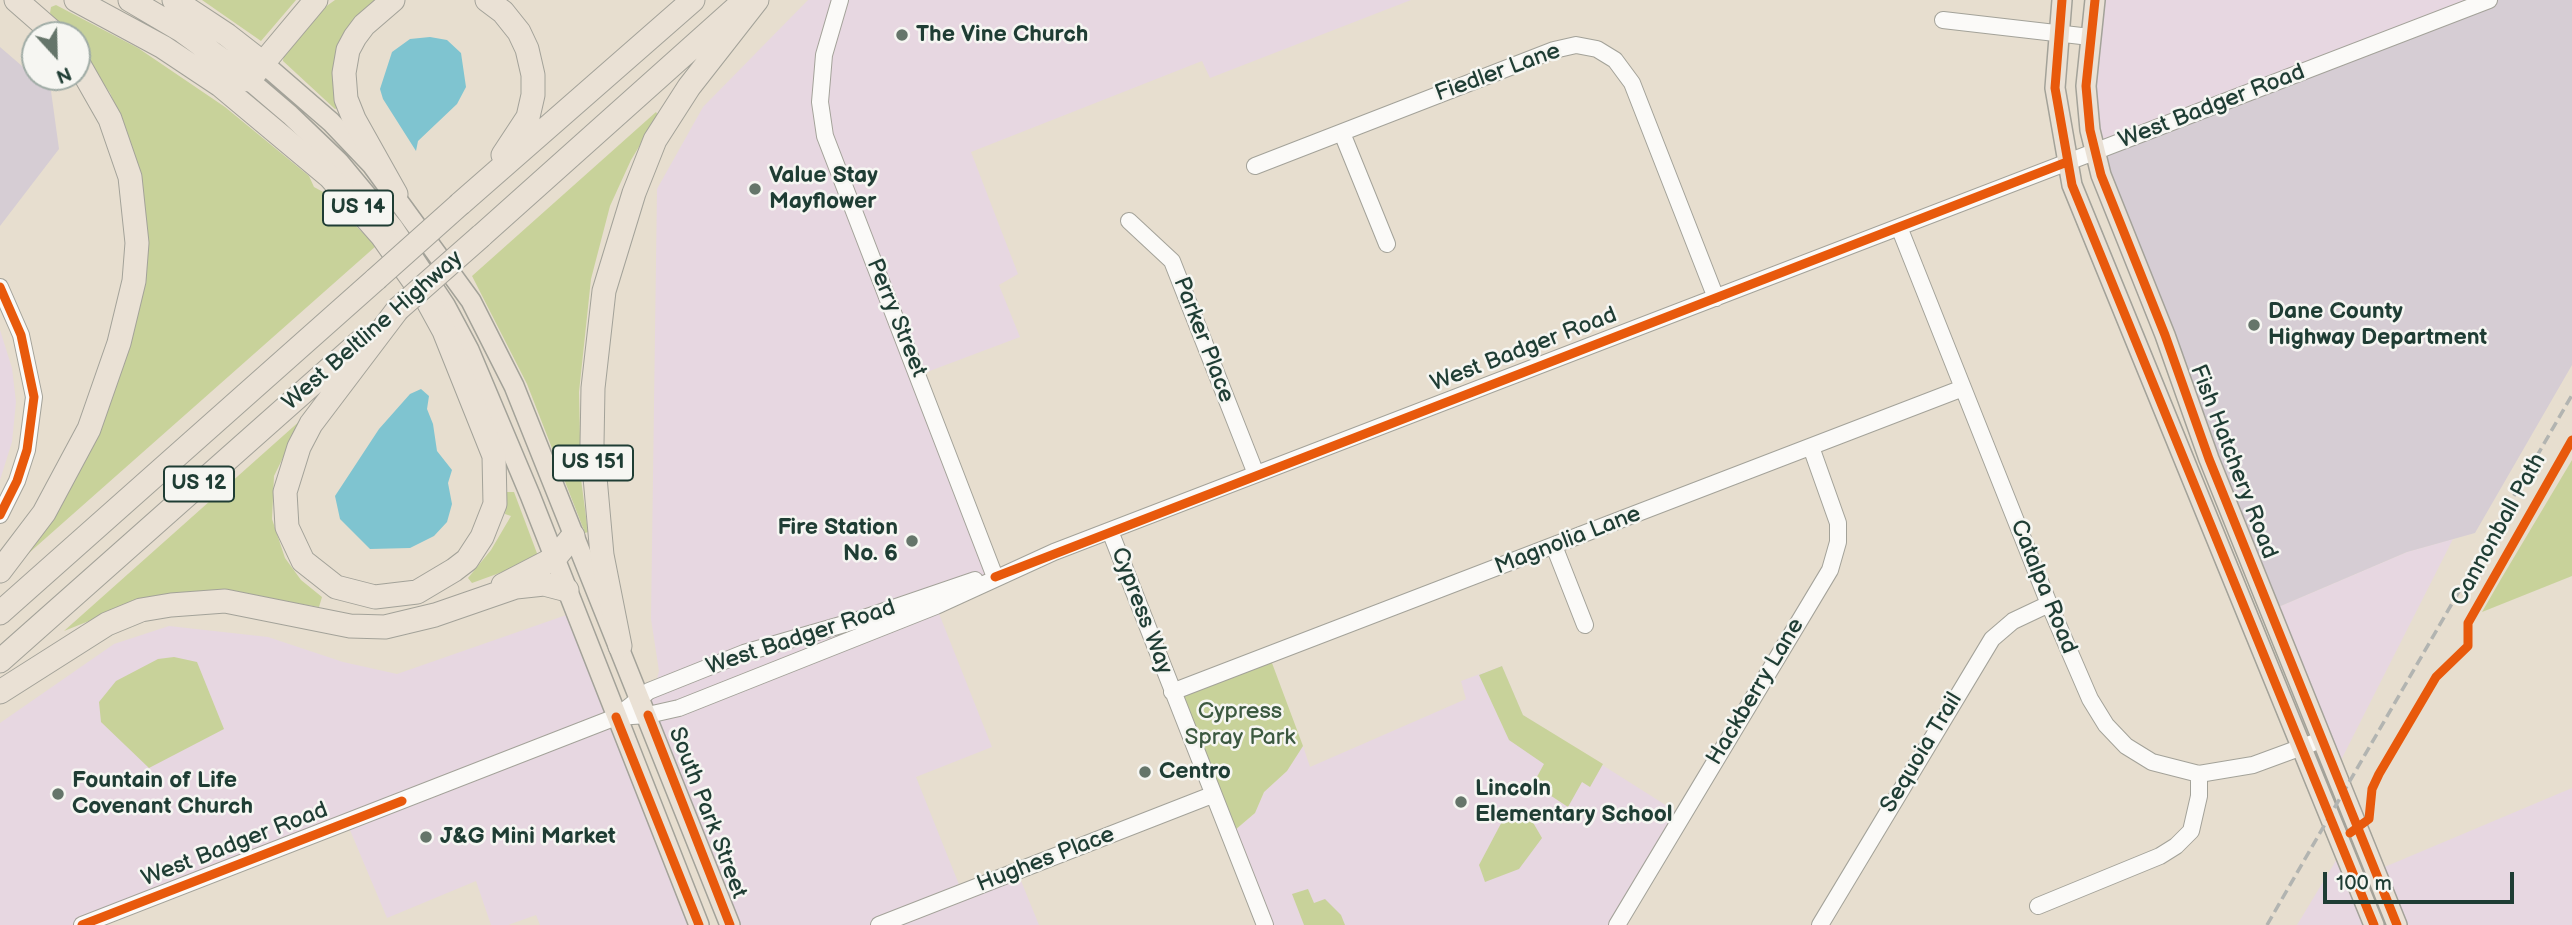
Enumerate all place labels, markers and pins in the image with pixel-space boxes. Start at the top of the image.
place label: The Vine Church [916,21,1088,49]
marker: The Vine Church [894,27,910,43]
place label: Value Stay Mayflower [769,162,878,216]
marker: Value Stay Mayflower [747,181,763,197]
place label: Dane County Highway Department [2268,298,2487,352]
marker: Dane County Highway Department [2246,317,2262,333]
place label: Fire Station No. 6 [777,514,898,568]
marker: Fire Station No. 6 [904,533,920,549]
place label: Centro [1159,758,1231,786]
marker: Centro [1137,764,1153,780]
place label: Fountain of Life Covenant Church [72,767,253,821]
place label: Lincoln Elementary School [1475,775,1673,829]
marker: Fountain of Life Covenant Church [50,786,66,802]
marker: Lincoln Elementary School [1453,794,1469,810]
place label: J&G Mini Market [440,823,616,851]
marker: J&G Mini Market [418,829,434,845]

